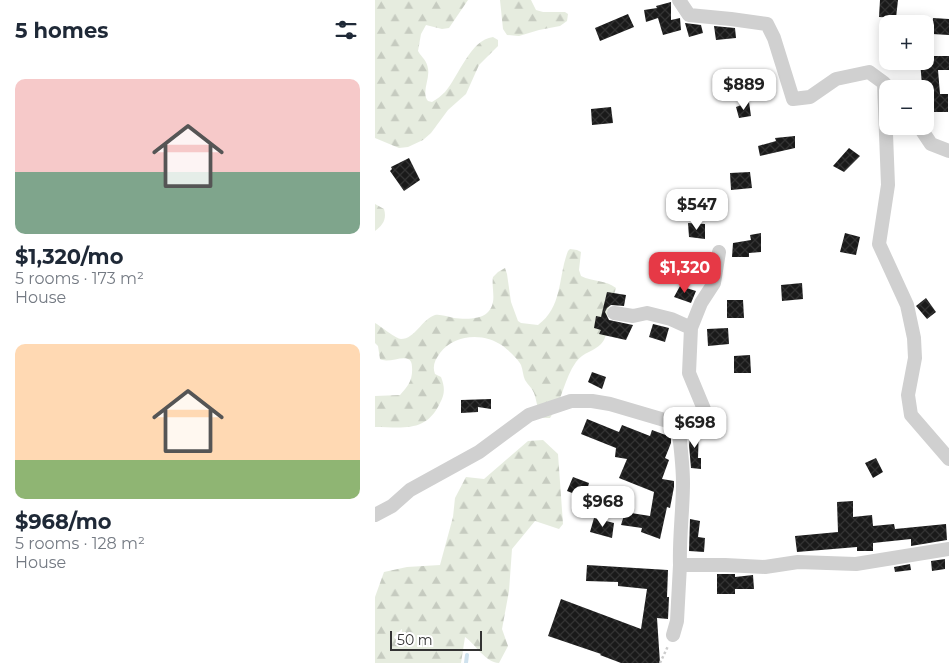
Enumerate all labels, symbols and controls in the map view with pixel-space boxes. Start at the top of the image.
map controls [879,15,934,135]
button: + [879,15,934,70]
icon: filters [332,16,360,44]
text: 5 homes [15,18,108,43]
pin: $889 [714,68,774,111]
text: $889 [723,75,765,94]
button: − [879,80,934,135]
icon: home [143,111,233,201]
pin: $547 [667,188,727,231]
text: $547 [677,195,717,214]
text: $1,320/mo [15,244,123,269]
pin: $1,320 [644,252,726,294]
text: $1,320 [660,258,710,277]
text: 5 rooms · 173 m² [15,269,144,288]
text: House [15,288,66,307]
icon: home [143,376,233,466]
pin: $698 [665,406,725,449]
text: $698 [674,413,716,432]
pin: $968 [573,486,633,528]
text: $968 [583,492,624,511]
text: $968/mo [15,509,112,534]
text: 5 rooms · 128 m² [15,534,145,553]
text: House [15,553,66,572]
scale bar [390,628,483,651]
text: 50 m [397,631,433,649]

